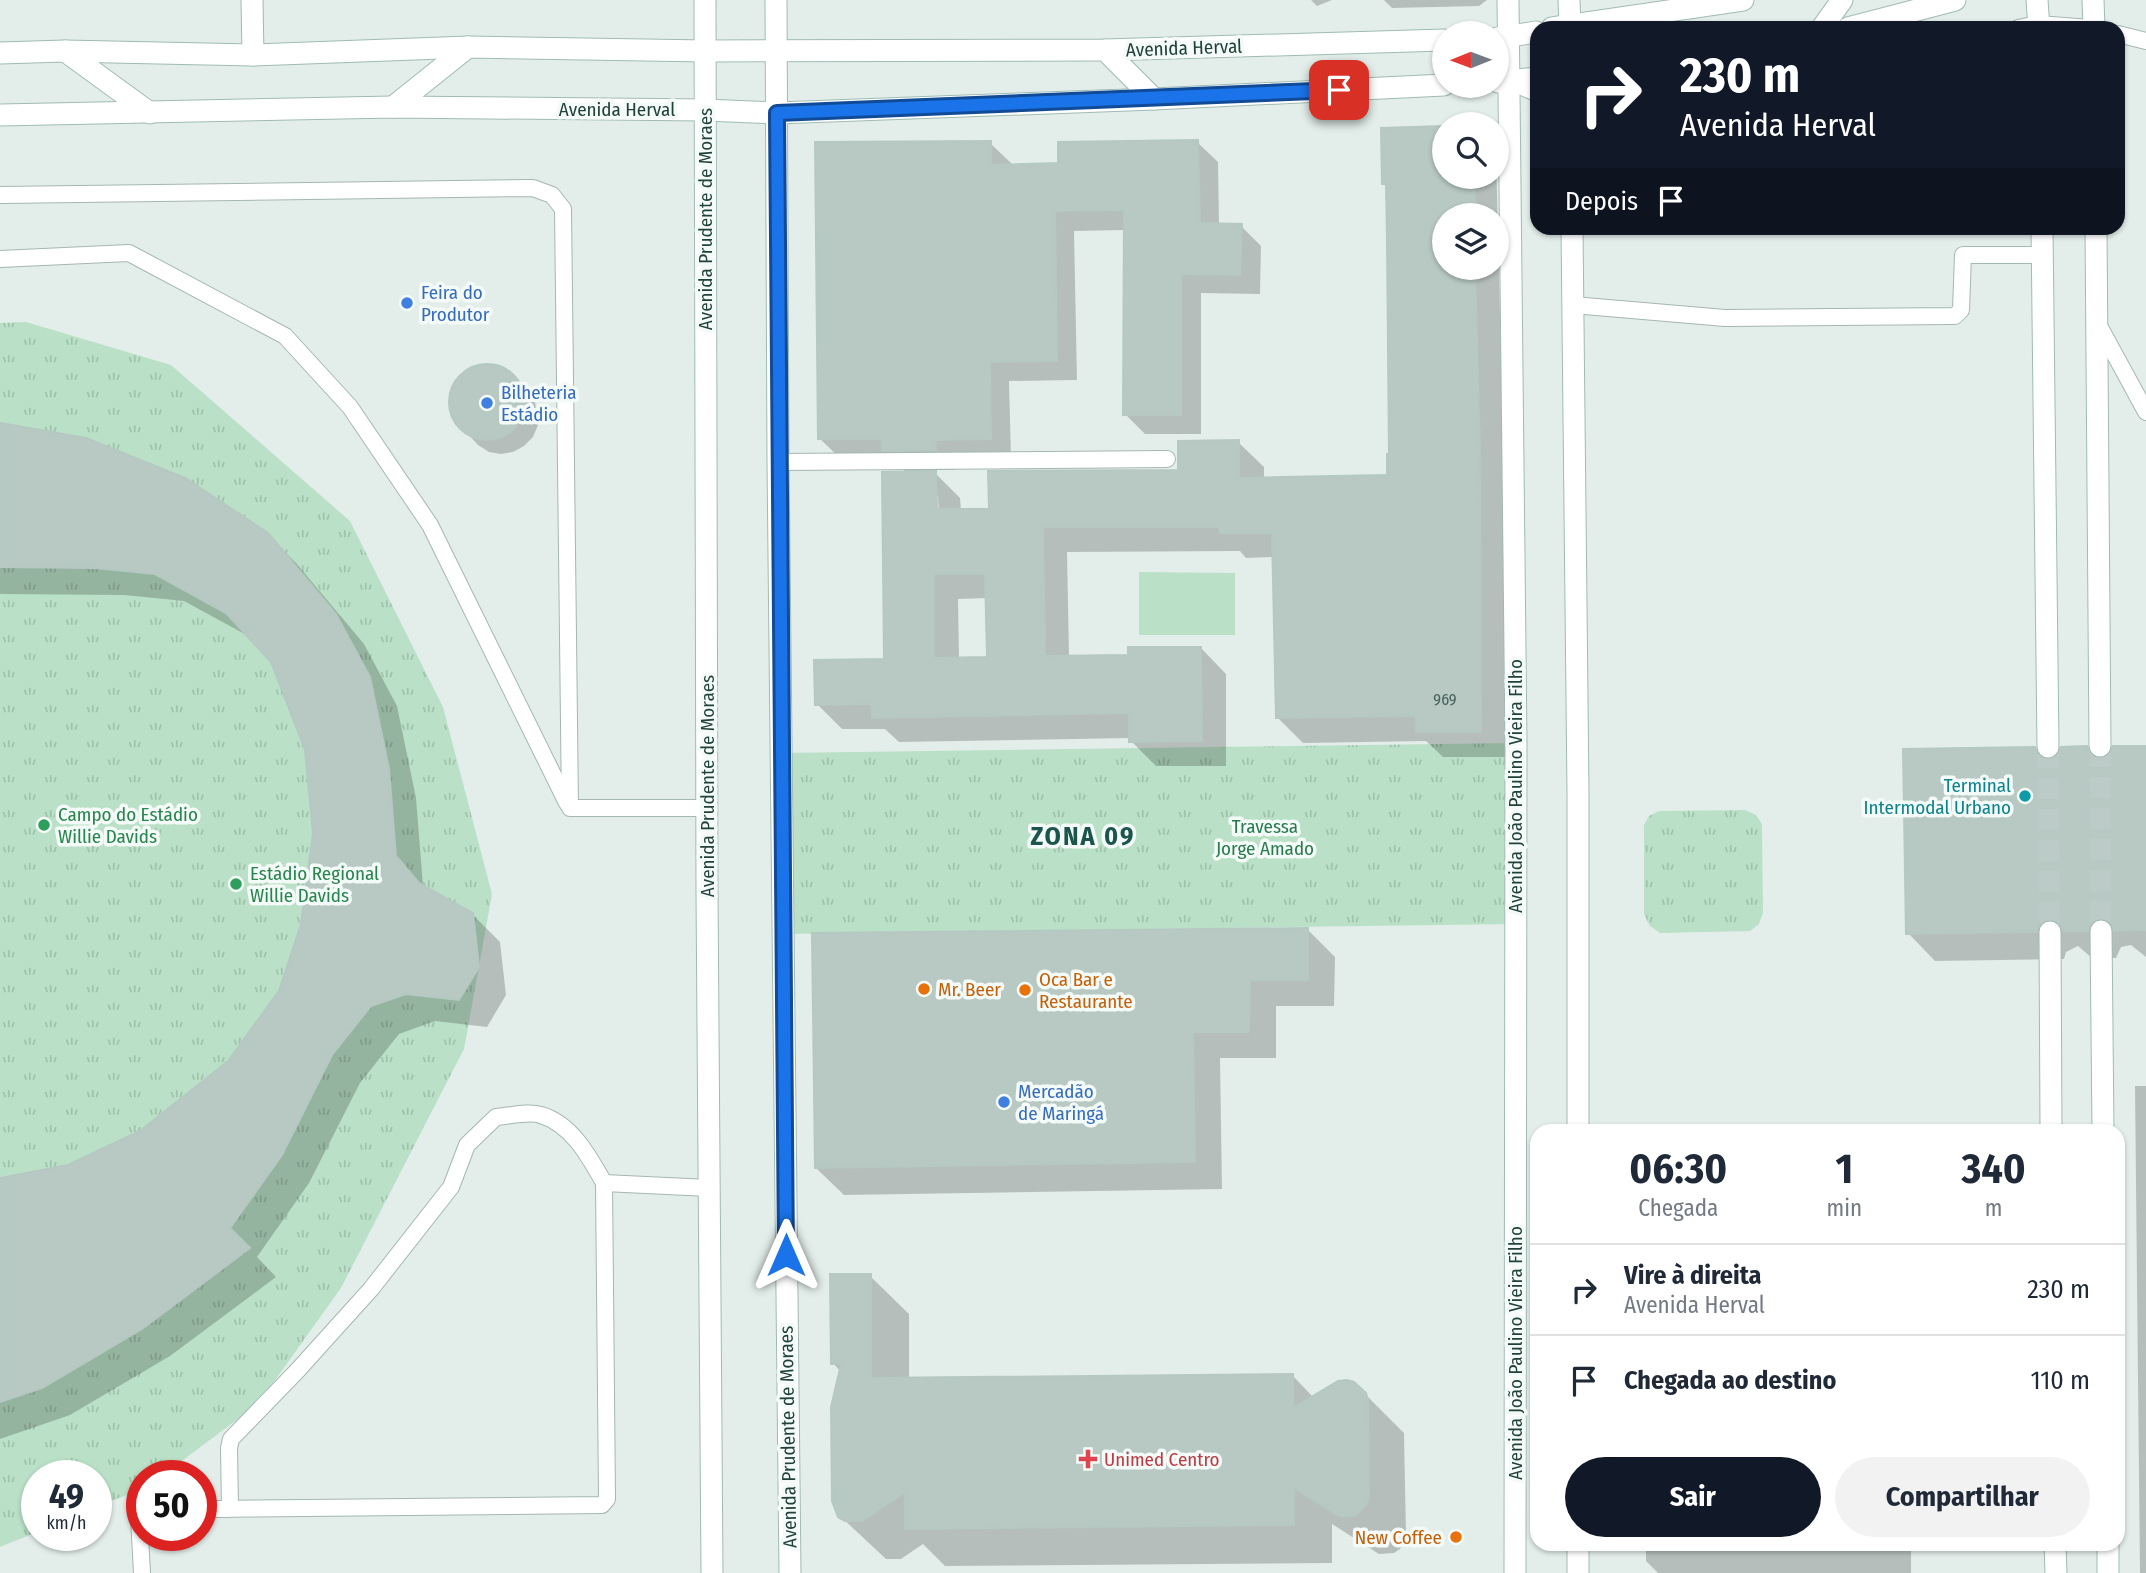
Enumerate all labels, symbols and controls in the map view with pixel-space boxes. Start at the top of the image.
north arrow [1432,21,1508,98]
map controls [1432,21,1509,280]
street label: Avenida Herval [1125,34,1243,62]
text: 230 m [1680,46,1800,105]
icon: right [1565,49,1656,140]
pin [1309,60,1369,120]
icon: arrive [1320,71,1358,109]
street label: Avenida Herval [559,98,675,121]
text: Avenida Herval [1680,106,1876,144]
street label: Avenida Prudente de Moraes [694,108,717,330]
button: search [1432,112,1509,189]
icon: arrive [1652,182,1690,220]
text: Depois [1565,186,1638,217]
button: layers [1432,203,1509,280]
place label: Feira do Produtor [421,281,490,326]
marker: Feira do Produtor [399,295,415,311]
place label: Bilheteria Estádio [501,381,577,426]
marker: Bilheteria Estádio [479,395,495,411]
street label: Avenida João Paulino Vieira Filho [1504,659,1527,913]
street label: Avenida Prudente de Moraes [696,675,719,897]
house number: 969 [1433,690,1457,709]
place label: Terminal Intermodal Urbano [1864,774,2011,819]
marker: Terminal Intermodal Urbano [2017,788,2033,804]
place label: Campo do Estádio Willie Davids [58,803,198,848]
park label: Travessa Jorge Amado [1216,815,1314,860]
marker: Campo do Estádio Willie Davids [36,817,52,833]
district label: ZONA 09 [1030,821,1136,852]
place label: Estádio Regional Willie Davids [250,862,379,907]
marker: Estádio Regional Willie Davids [228,876,244,892]
place label: Oca Bar e Restaurante [1039,968,1133,1013]
place label: Mr. Beer [938,978,1001,1001]
marker: Mr. Beer [916,981,932,997]
marker: Oca Bar e Restaurante [1017,982,1033,998]
place label: Mercadão de Maringá [1018,1080,1104,1125]
marker: Mercadão de Maringá [996,1094,1012,1110]
text: 06:30 [1629,1144,1727,1194]
text: 1 [1835,1144,1853,1194]
text: 340 [1961,1144,2026,1194]
text: Chegada [1638,1194,1718,1222]
text: min [1827,1194,1862,1222]
text: m [1985,1194,2002,1222]
position arrow [749,1218,823,1292]
street label: Avenida João Paulino Vieira Filho [1504,1226,1527,1480]
text: Vire à direita [1624,1260,1762,1291]
icon: right [1565,1271,1603,1309]
text: 230 m [2027,1274,2090,1305]
text: Avenida Herval [1624,1291,1765,1319]
street label: Avenida Prudente de Moraes [775,1326,801,1548]
icon: arrive [1565,1362,1603,1400]
text: Chegada ao destino [1624,1365,1836,1396]
text: 110 m [2030,1365,2090,1396]
place label: Unimed Centro [1104,1448,1220,1471]
marker: Unimed Centro [1078,1449,1098,1469]
button: Sair [1565,1457,1821,1537]
button: Compartilhar [1835,1457,2090,1537]
speed limit sign: 50 [126,1460,217,1551]
text: 49 [49,1475,84,1517]
text: km/h [46,1512,87,1534]
place label: New Coffee [1355,1526,1442,1549]
marker: New Coffee [1448,1529,1464,1545]

